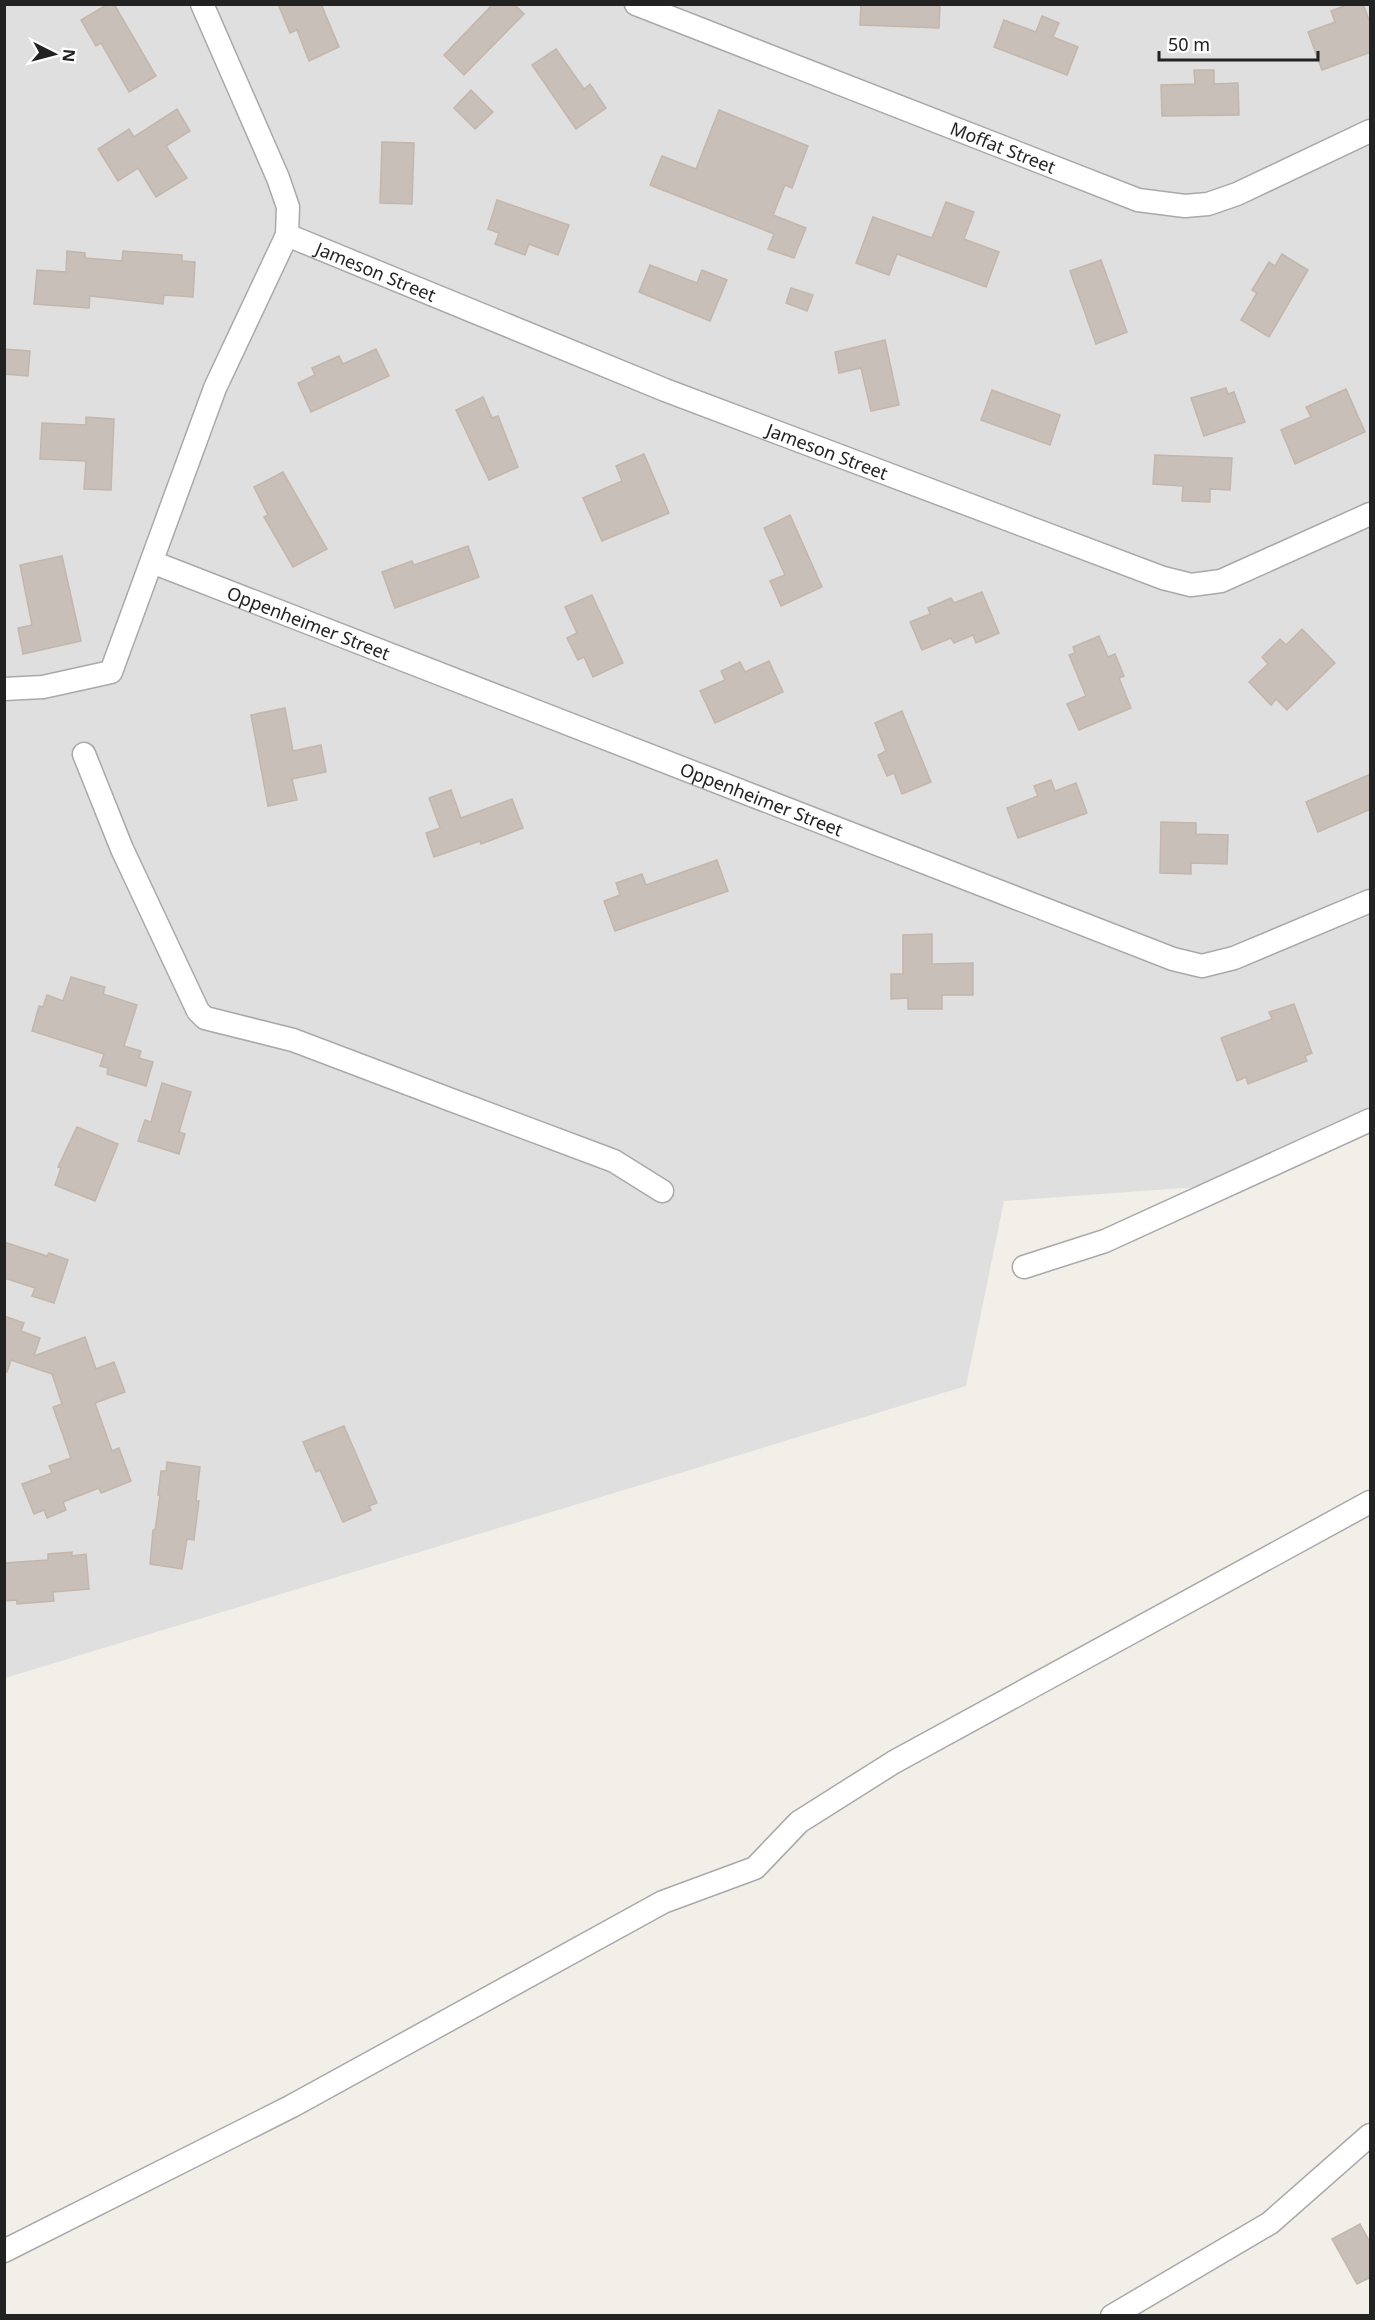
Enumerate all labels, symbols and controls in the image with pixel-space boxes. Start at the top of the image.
north arrow [24,24,84,84]
scale bar [1159,24,1318,62]
text: 50 m [1168,32,1210,56]
text: N [57,48,81,63]
street label: Moffat Street [947,116,1060,179]
street label: Jameson Street [310,235,440,307]
street label: Jameson Street [761,417,892,485]
street label: Oppenheimer Street [224,580,394,666]
street label: Oppenheimer Street [677,757,847,842]

